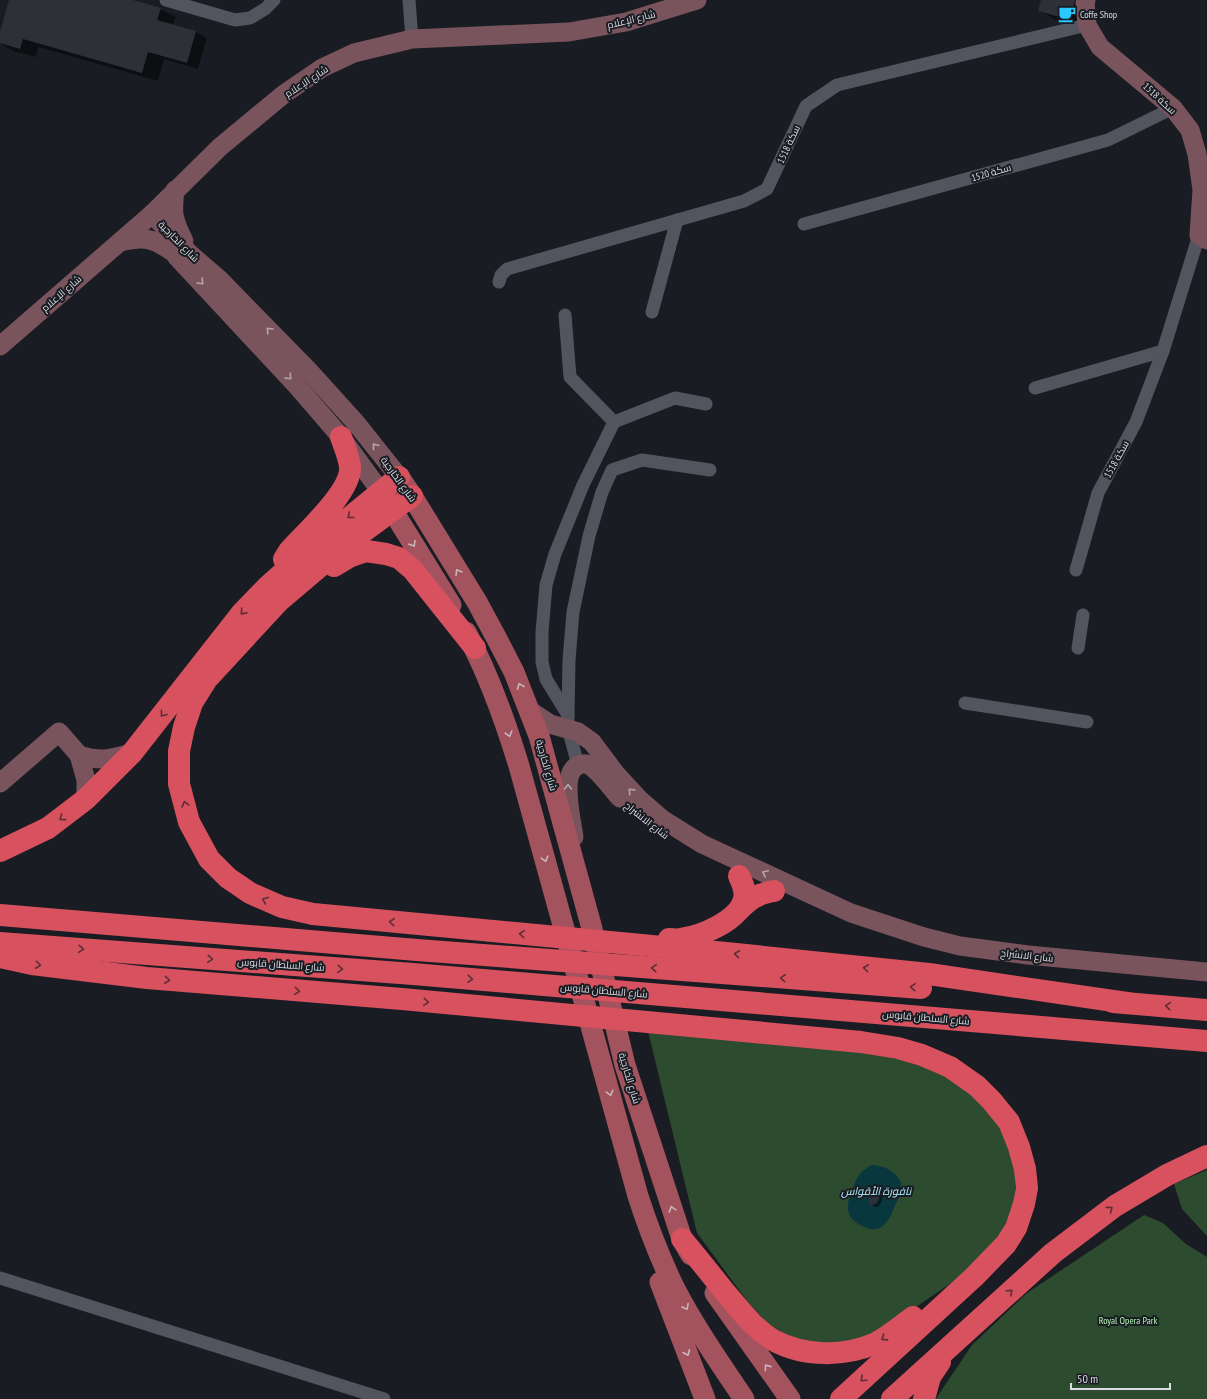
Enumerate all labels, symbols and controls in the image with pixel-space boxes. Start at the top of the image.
cafe icon: Coffe Shop [1057,4,1077,24]
street label: شارع الإعلام [606,7,657,33]
place label: Coffe Shop [1080,8,1117,21]
street label: شارع الإعلام [282,62,331,101]
street label: سكة 1518 [1140,80,1179,117]
street label: سكة 1518 [774,123,803,165]
street label: سكة 1520 [970,161,1013,184]
street label: شارع الخارجية [155,218,202,265]
street label: شارع الإعلام [38,272,85,315]
one-way arrow [196,277,203,285]
one-way arrow [266,327,273,335]
one-way arrow [284,373,291,380]
street label: سكة 1518 [1101,438,1132,480]
one-way arrow [373,444,380,451]
street label: شارع الخارجية [378,454,419,504]
one-way arrow [348,512,355,519]
one-way arrow [408,539,415,546]
one-way arrow [456,569,463,576]
one-way arrow [241,607,248,615]
one-way arrow [516,683,524,690]
one-way arrow [160,710,167,717]
one-way arrow [504,730,513,737]
street label: شارع الخارجية [533,738,560,792]
one-way arrow [564,784,572,790]
one-way arrow [628,788,636,796]
street label: شارع الانشراح [622,799,672,842]
one-way arrow [181,801,189,808]
one-way arrow [60,813,67,820]
one-way arrow [540,855,549,862]
one-way arrow [761,870,769,878]
one-way arrow [262,896,269,904]
one-way arrow [389,917,395,926]
one-way arrow [519,930,525,939]
one-way arrow [78,944,84,953]
street label: شارع الانشراح [1000,946,1054,965]
one-way arrow [734,950,740,959]
one-way arrow [207,954,213,963]
street label: شارع السلطان قابوس [237,955,325,974]
one-way arrow [35,960,41,969]
one-way arrow [863,963,869,972]
one-way arrow [337,964,343,973]
one-way arrow [651,964,657,973]
one-way arrow [467,974,473,983]
one-way arrow [780,974,786,983]
one-way arrow [164,975,170,984]
street label: شارع السلطان قابوس [560,980,648,1001]
one-way arrow [910,983,916,992]
one-way arrow [294,986,300,995]
one-way arrow [423,997,429,1006]
one-way arrow [1165,1002,1171,1011]
street label: شارع السلطان قابوس [882,1007,970,1028]
street label: شارع الخارجية [616,1051,643,1105]
one-way arrow [605,1089,614,1096]
water label: نافورة الأقواس [841,1184,912,1198]
one-way arrow [668,1205,677,1212]
one-way arrow [1106,1207,1113,1214]
one-way arrow [1005,1289,1013,1297]
one-way arrow [681,1303,688,1310]
park label: Royal Opera Park [1099,1314,1157,1327]
one-way arrow [881,1333,888,1340]
one-way arrow [683,1349,691,1356]
one-way arrow [764,1364,772,1371]
scale bar [1071,1365,1170,1391]
text: 50 m [1077,1371,1098,1386]
one-way arrow [860,1374,868,1382]

